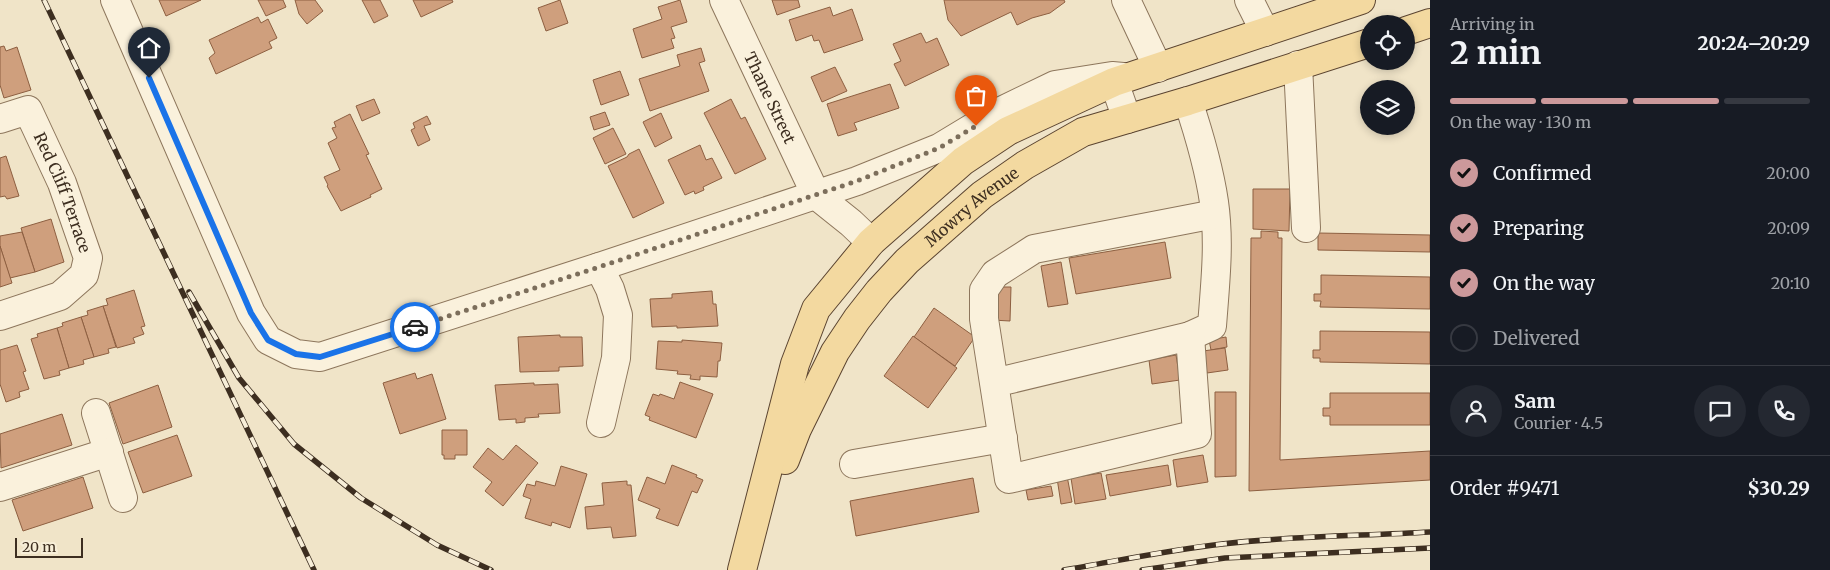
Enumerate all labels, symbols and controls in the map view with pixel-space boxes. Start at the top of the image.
text: Arriving in [1450,14,1535,34]
map controls [1360,15,1415,135]
button: locate [1360,15,1415,70]
pin [128,27,170,78]
text: 20:24–20:29 [1698,31,1810,55]
text: 2 min [1450,33,1541,73]
icon: home [135,34,163,62]
street label: Thane Street [740,49,801,147]
pin [955,75,997,126]
button: layers [1360,80,1415,135]
icon: bag [962,82,990,110]
text: On the way · 130 m [1450,112,1591,132]
street label: Red Cliff Terrace [30,129,95,255]
icon: check [1450,159,1478,187]
text: Confirmed [1493,161,1591,185]
street label: Mowry Avenue [921,163,1023,251]
text: 20:00 [1766,163,1810,183]
icon: check [1450,214,1478,242]
text: Preparing [1493,216,1584,240]
text: 20:09 [1767,218,1810,238]
icon: check [1450,269,1478,297]
text: On the way [1493,271,1595,295]
text: 20:10 [1771,273,1810,293]
courier [390,302,440,352]
icon: car [401,313,429,341]
text: Delivered [1493,326,1580,350]
button: person [1450,385,1502,437]
button: chat [1694,385,1746,437]
button: phone [1758,385,1810,437]
text: Sam [1514,389,1555,413]
text: Courier · 4.5 [1514,413,1603,433]
text: Order #9471 [1450,476,1559,500]
text: $30.29 [1747,476,1810,500]
scale bar [15,535,82,558]
text: 20 m [22,538,56,556]

